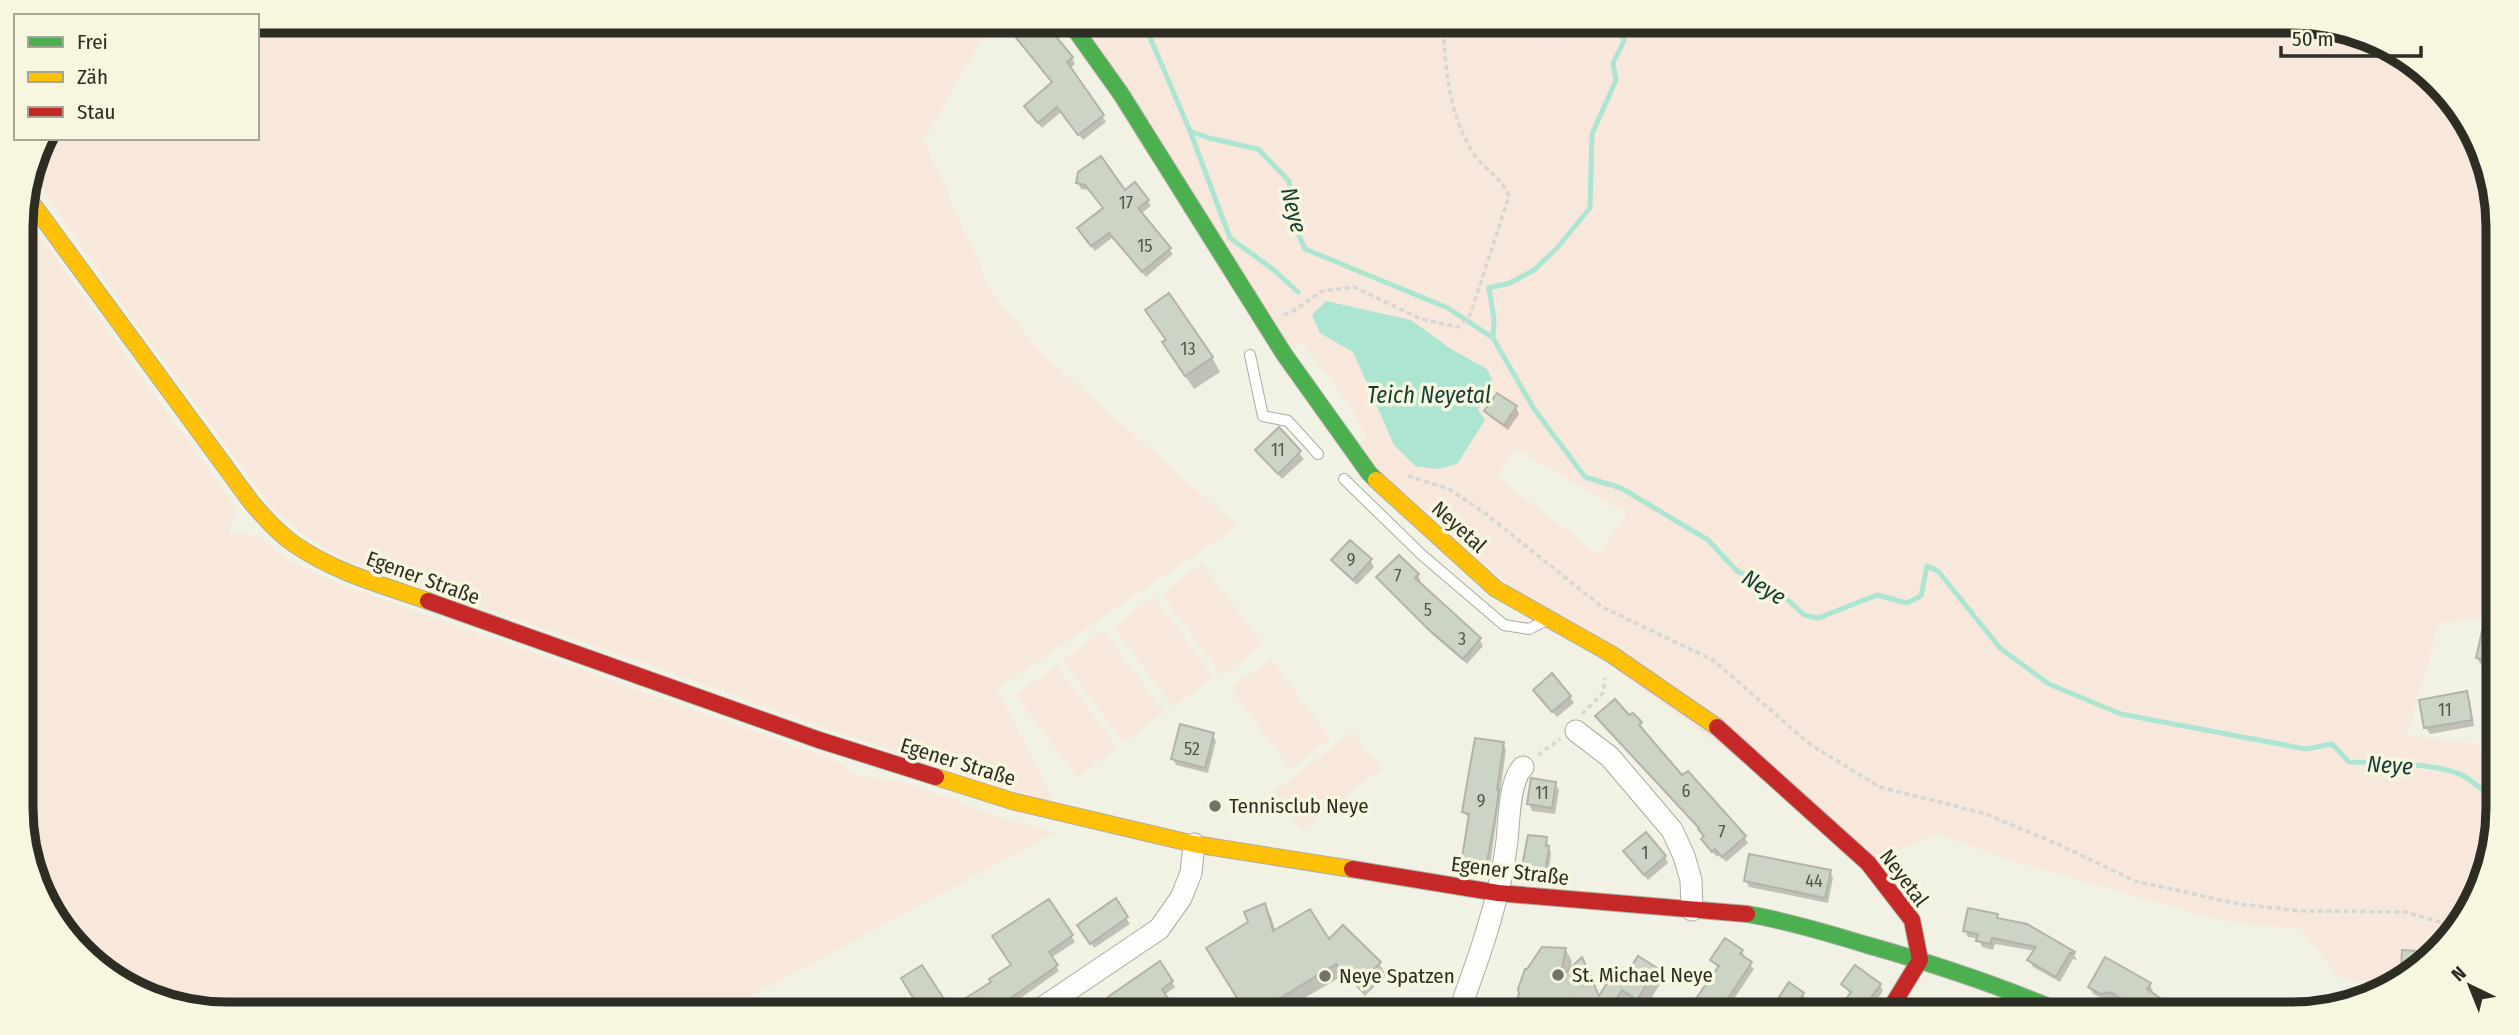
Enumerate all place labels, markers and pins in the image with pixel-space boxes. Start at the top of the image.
place label: Tennisclub Neye [1229,793,1369,819]
marker: Tennisclub Neye [1207,798,1223,814]
place label: St. Michael Neye [1572,962,1713,988]
place label: Neye Spatzen [1339,963,1455,989]
marker: St. Michael Neye [1550,967,1566,983]
marker: Neye Spatzen [1317,968,1333,984]

